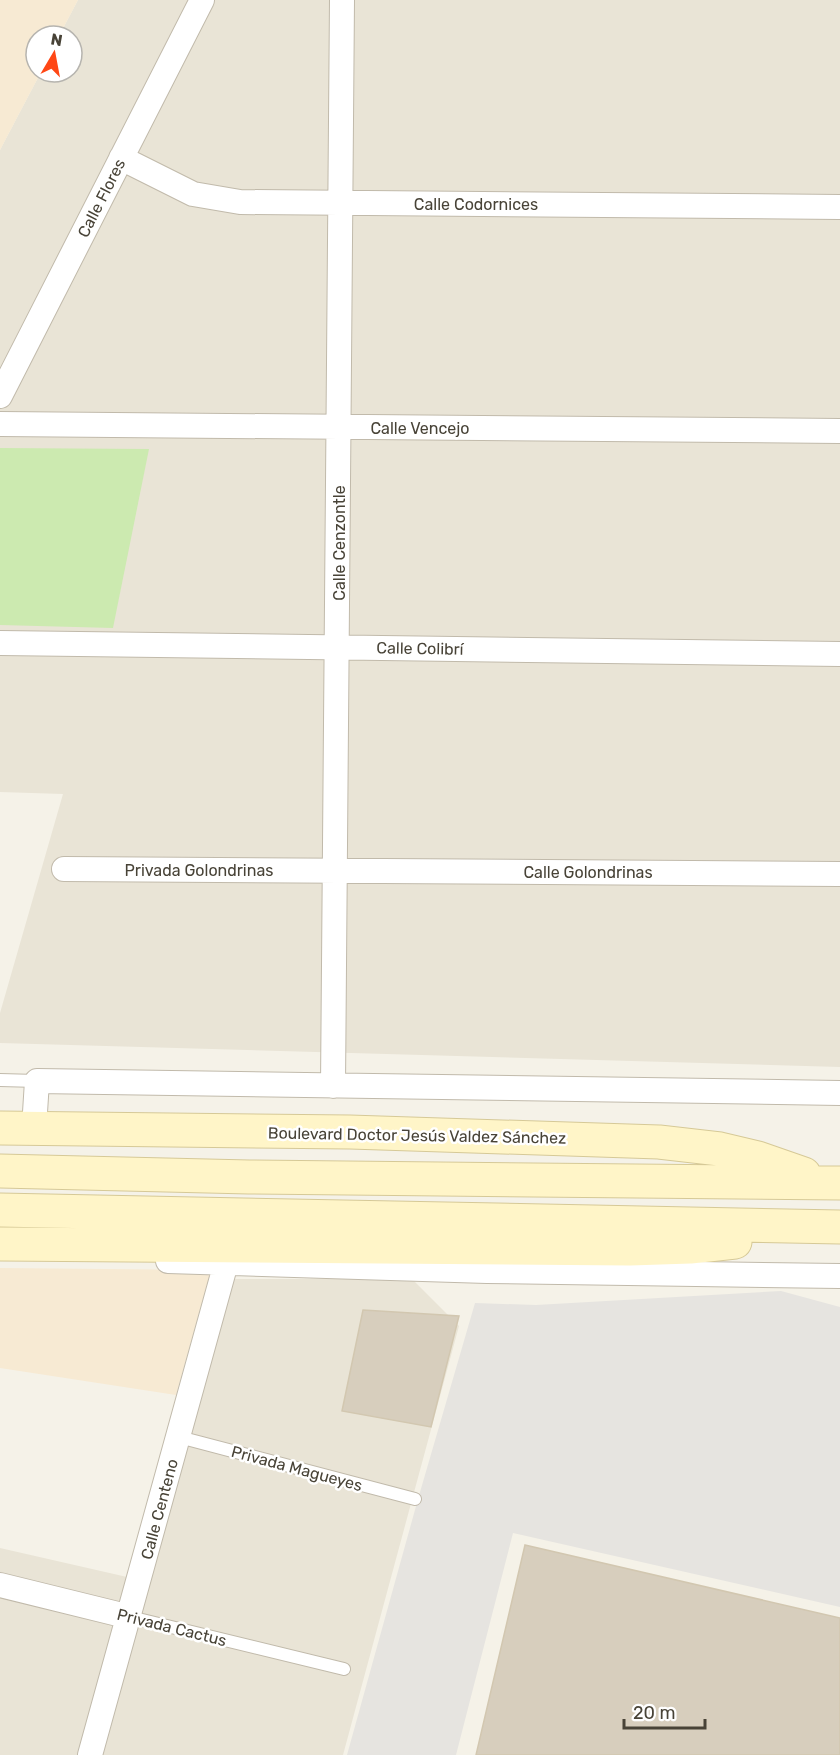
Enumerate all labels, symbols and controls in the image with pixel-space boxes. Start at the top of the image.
north arrow [24,24,84,84]
text: N [49,29,64,50]
street label: Calle Flores [74,156,129,241]
street label: Calle Codornices [414,195,538,214]
street label: Calle Vencejo [370,419,470,438]
street label: Calle Cenzontle [330,485,349,601]
street label: Calle Colibrí [376,638,465,659]
street label: Privada Golondrinas [125,861,273,880]
street label: Calle Golondrinas [523,863,653,882]
street label: Boulevard Doctor Jesús Valdez Sánchez [268,1123,566,1148]
street label: Privada Magueyes [229,1442,364,1495]
street label: Calle Centeno [137,1457,182,1562]
street label: Privada Cactus [115,1605,229,1650]
scale bar [624,1692,705,1730]
text: 20 m [633,1702,675,1724]

